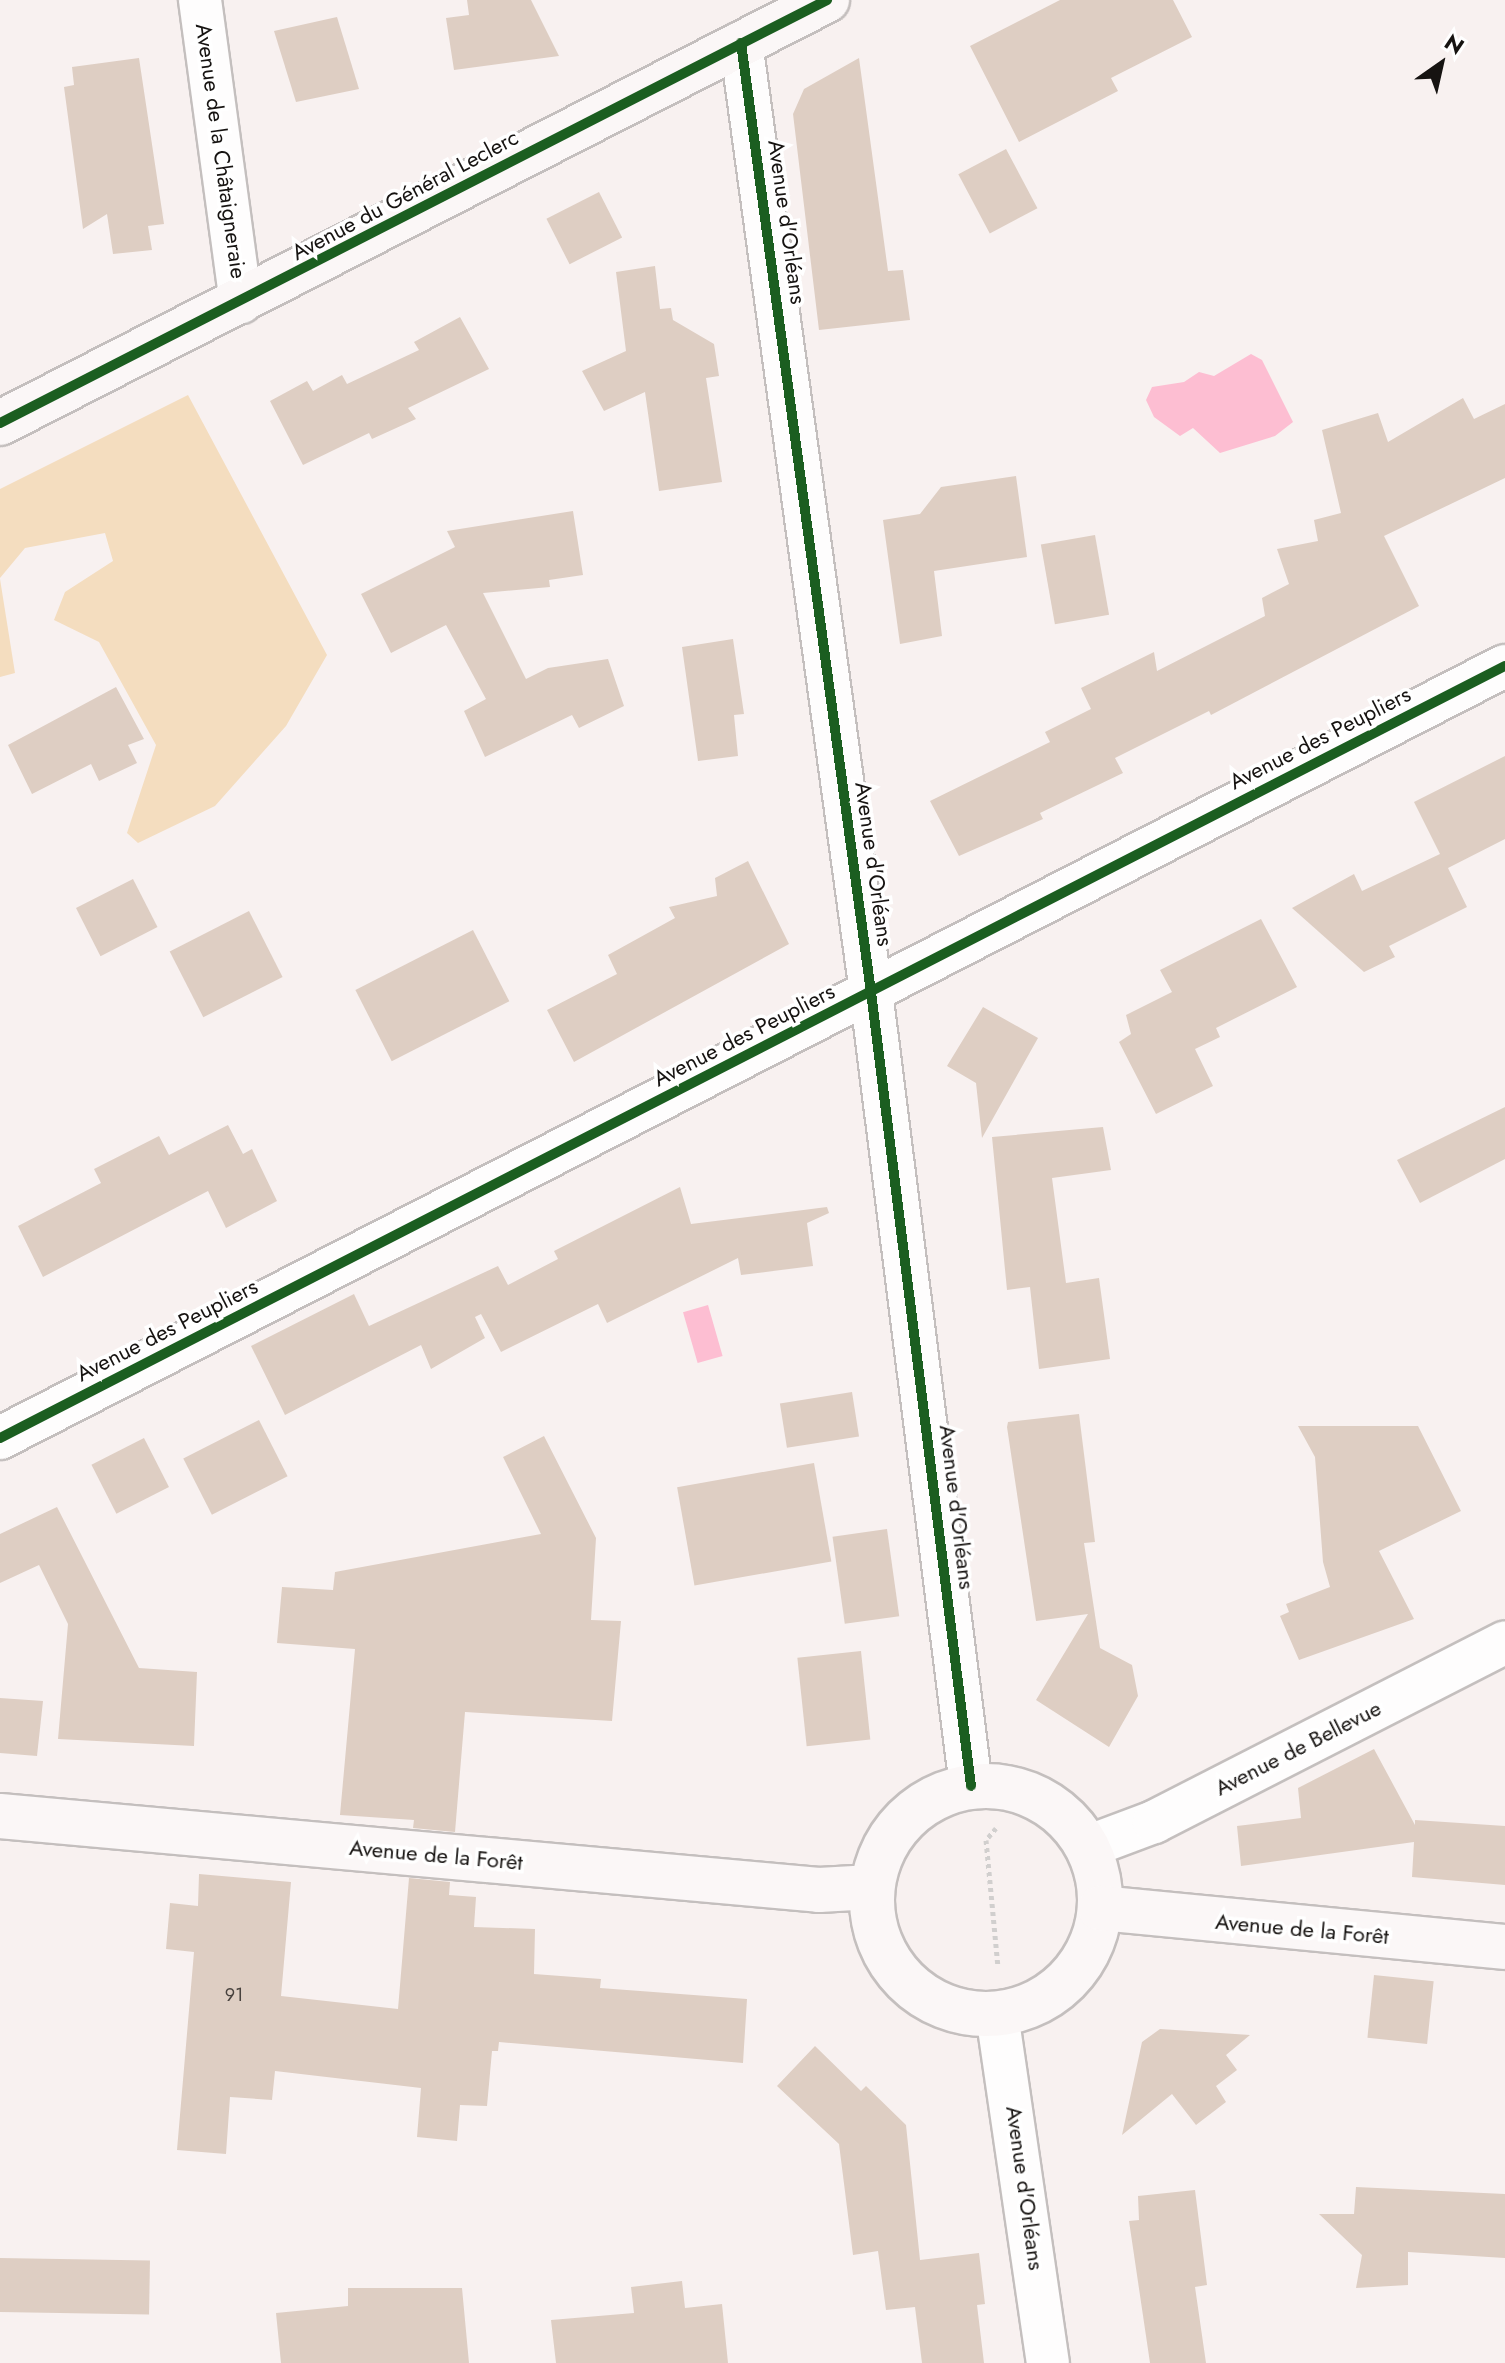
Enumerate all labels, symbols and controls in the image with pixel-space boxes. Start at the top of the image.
street label: Avenue de la Châtaigneraie [190,22,252,280]
north arrow [1401,24,1481,104]
text: N [1438,26,1471,62]
street label: Avenue du Général Leclerc [287,124,523,266]
street label: Avenue d'Orléans [762,138,812,306]
street label: Avenue des Peupliers [1225,681,1415,795]
street label: Avenue d'Orléans [849,780,899,948]
street label: Avenue des Peupliers [649,978,839,1092]
street label: Avenue des Peupliers [72,1273,262,1387]
street label: Avenue d'Orléans [934,1423,980,1591]
street label: Avenue de Bellevue [1211,1695,1385,1801]
street label: Avenue de la Forêt [348,1834,524,1876]
street label: Avenue de la Forêt [1214,1908,1390,1950]
house number: 91 [225,1984,243,2006]
street label: Avenue d'Orléans [1000,2104,1050,2272]

